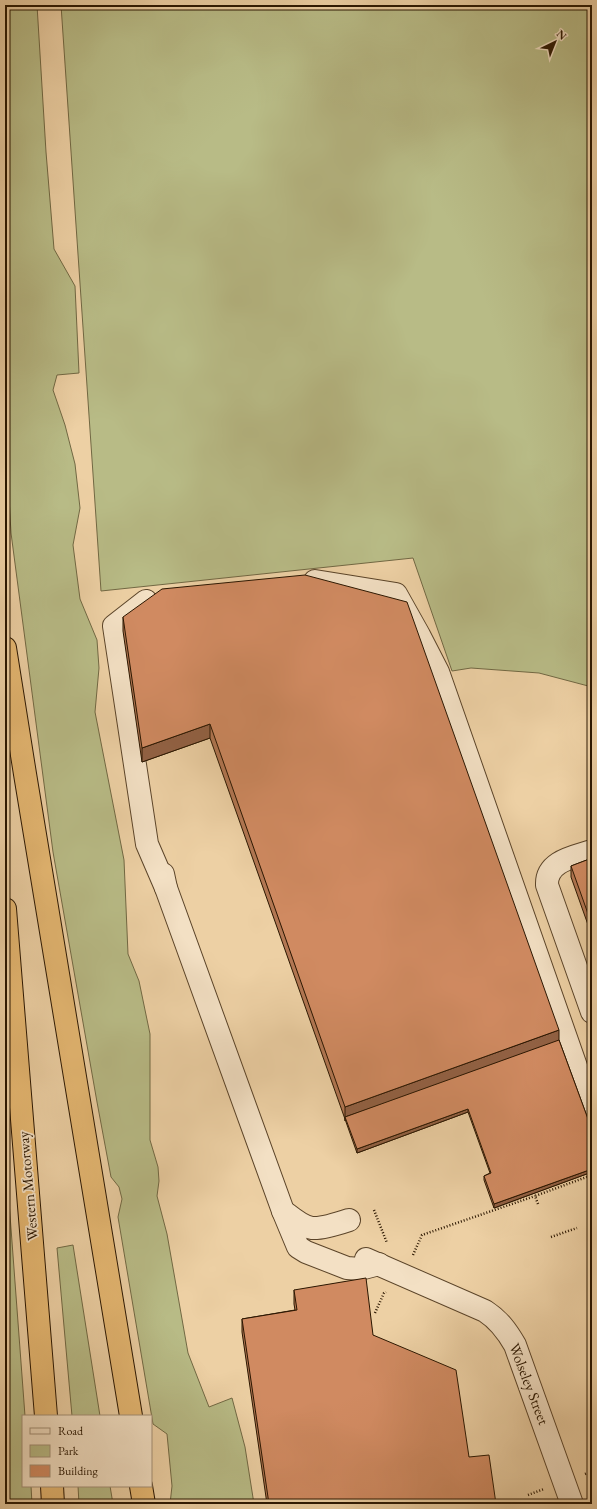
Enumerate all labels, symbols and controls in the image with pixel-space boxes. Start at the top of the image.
north arrow [535,22,575,62]
text: N [554,27,570,43]
street label: Western Motorway [13,1130,42,1241]
street label: Wolseley Street [505,1340,554,1428]
legend [22,1415,152,1487]
text: Road [58,1423,84,1439]
text: Park [58,1443,79,1459]
text: Building [58,1463,99,1479]

